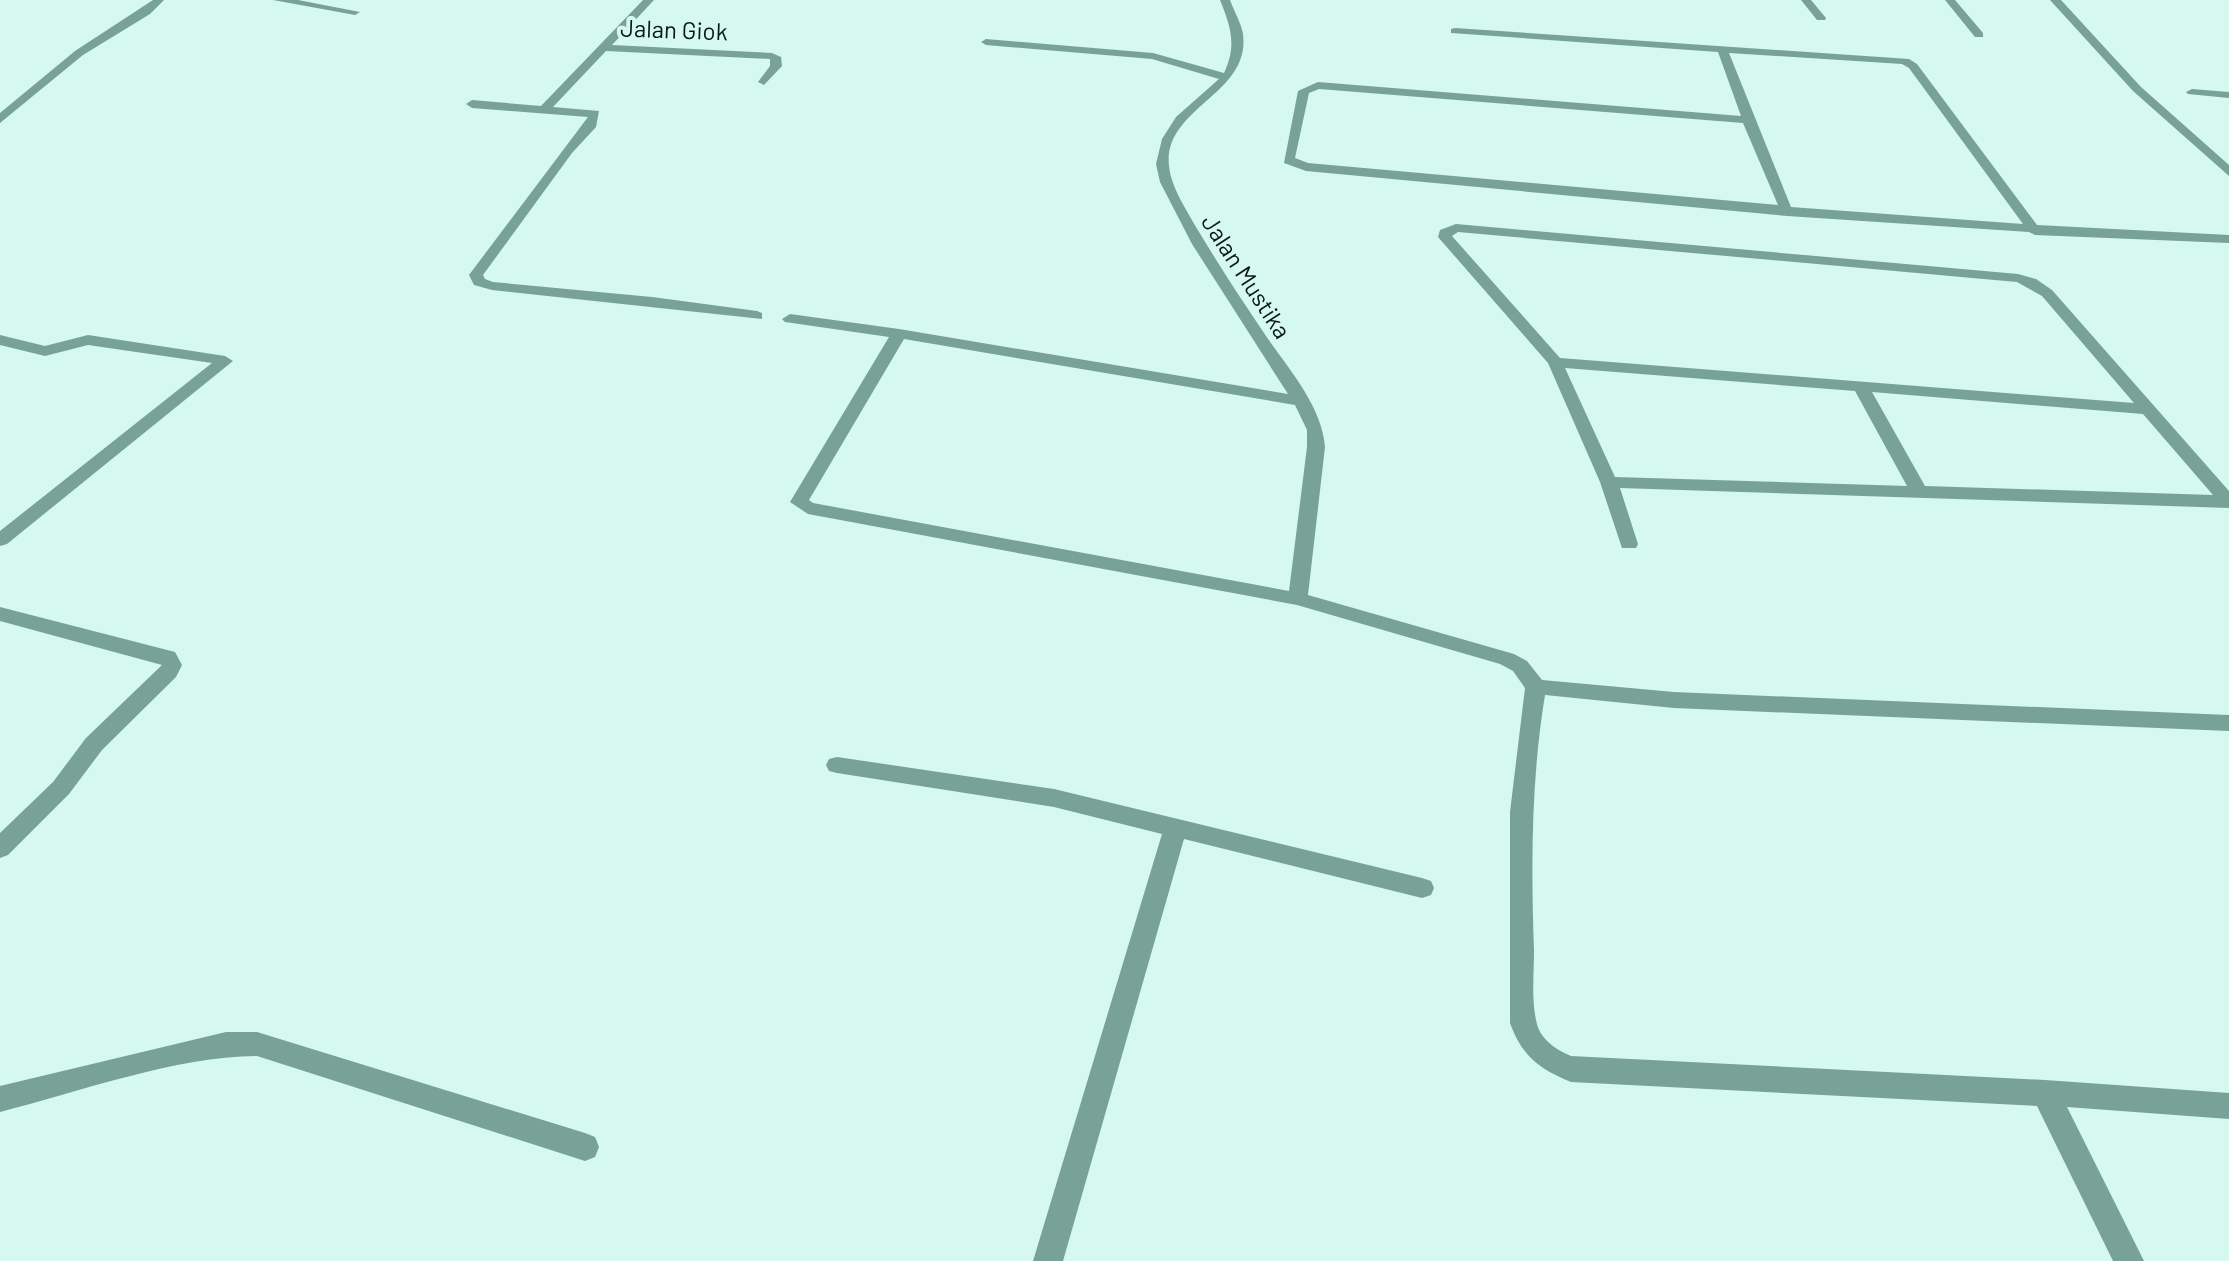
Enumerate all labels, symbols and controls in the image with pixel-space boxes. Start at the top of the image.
street label: Jalan Giok [620,13,728,45]
street label: Jalan Mustika [1196,209,1298,343]

